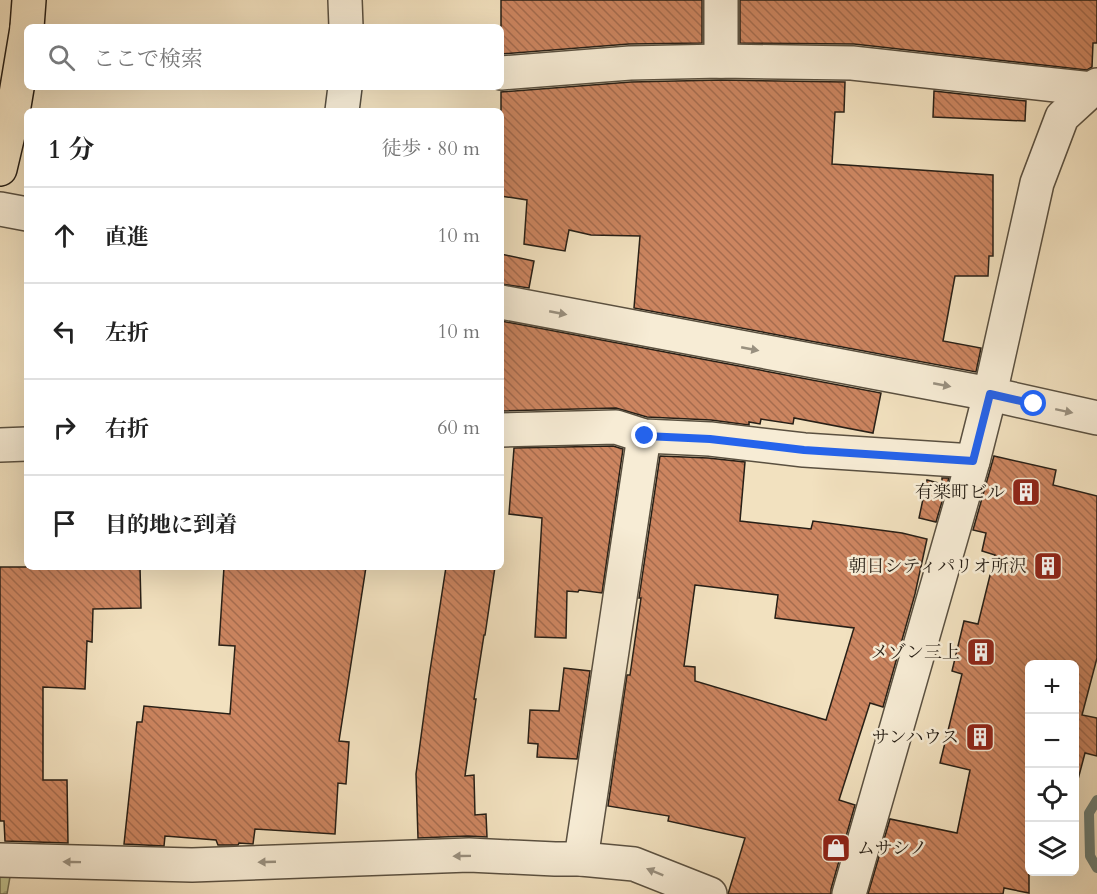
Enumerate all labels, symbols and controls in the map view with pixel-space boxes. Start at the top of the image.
search box [24,24,504,90]
icon: search [45,41,78,74]
text: ここで検索 [93,44,203,74]
text: 1 分 [48,132,94,167]
text: 徒歩 · 80 m [381,135,480,162]
icon: ahead [48,219,81,252]
text: 直進 [105,222,149,252]
text: 10 m [437,222,480,249]
one-way arrow [549,309,568,318]
icon: left [48,315,81,348]
text: 左折 [105,318,149,348]
text: 10 m [437,318,480,345]
one-way arrow [741,345,760,354]
one-way arrow [932,381,951,390]
route start [1020,390,1046,416]
one-way arrow [1055,406,1073,416]
icon: right [48,411,81,444]
text: 右折 [105,414,149,444]
text: 60 m [437,414,480,441]
route end [631,422,657,448]
building icon: 有楽町ビル [1010,476,1042,508]
place label: 有楽町ビル [915,480,1005,505]
icon: arrive [48,507,81,540]
text: 目的地に到着 [105,510,237,540]
building icon: 朝日シティパリオ所沢 [1032,550,1064,582]
place label: 朝日シティパリオ所沢 [849,554,1027,579]
building icon: メゾン三上 [965,636,997,668]
place label: メゾン三上 [871,640,960,665]
map controls [1025,660,1079,876]
button: + [1025,660,1079,714]
button: − [1025,714,1079,768]
building icon: サンハウス [964,721,996,753]
place label: サンハウス [872,725,959,750]
button: locate [1025,768,1079,822]
button: layers [1025,822,1079,876]
shop icon: ムサシノ [820,832,852,864]
place label: ムサシノ [857,836,928,861]
one-way arrow [453,851,472,860]
one-way arrow [63,857,82,867]
one-way arrow [258,858,277,867]
one-way arrow [646,867,664,877]

